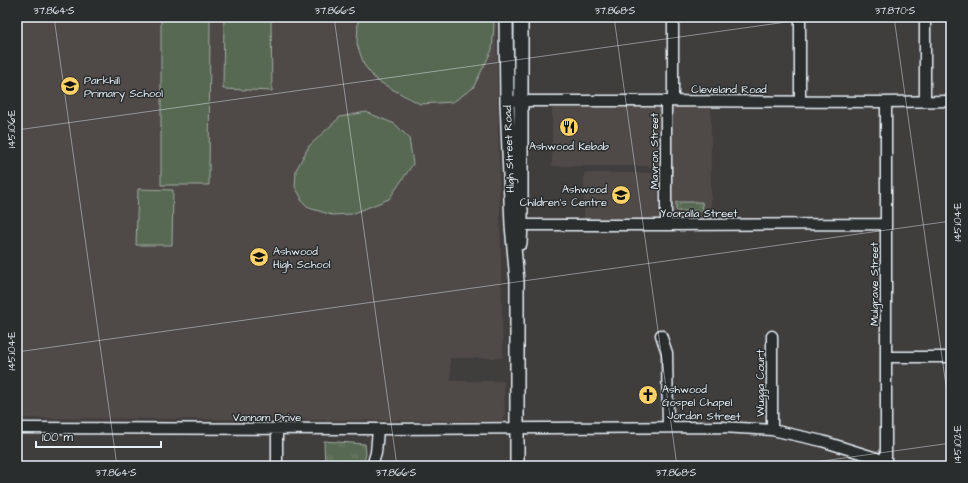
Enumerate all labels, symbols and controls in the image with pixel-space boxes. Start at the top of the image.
text: 37.864°S [34,4,75,18]
text: 37.866°S [315,4,356,18]
text: 37.868°S [595,4,636,18]
text: 37.870°S [875,4,916,18]
place label: Parkhill Primary School [84,73,163,102]
school or university icon: Parkhill Primary School [59,75,81,97]
street label: Cleveland Road [691,82,767,97]
street label: High Street Road [500,105,519,193]
text: 145.106°E [5,110,19,148]
street label: Mavron Street [647,112,662,189]
restaurant icon: Ashwood Kebab [558,116,580,138]
place label: Ashwood Kebab [529,139,609,154]
place label: Ashwood Children's Centre [520,182,607,210]
school or university icon: Ashwood Children's Centre [610,184,632,206]
text: 145.104°E [951,202,965,242]
street label: Yooralla Street [660,206,738,221]
street label: Mulgrave Street [867,242,883,326]
place label: Ashwood High School [273,244,331,273]
school or university icon: Ashwood High School [248,246,270,268]
text: 145.104°E [5,331,19,371]
street label: Wugga Court [753,349,769,417]
place label: Ashwood Gospel Chapel [662,382,732,410]
church icon: Ashwood Gospel Chapel [637,384,659,406]
street label: Jordan Street [667,408,741,424]
street label: Vannam Drive [233,410,301,425]
scale bar [36,423,161,449]
text: 145.102°E [951,425,965,463]
text: 100 m [42,429,73,446]
text: 37.864°S [96,466,137,480]
text: 37.866°S [376,466,417,480]
text: 37.868°S [656,466,697,480]

